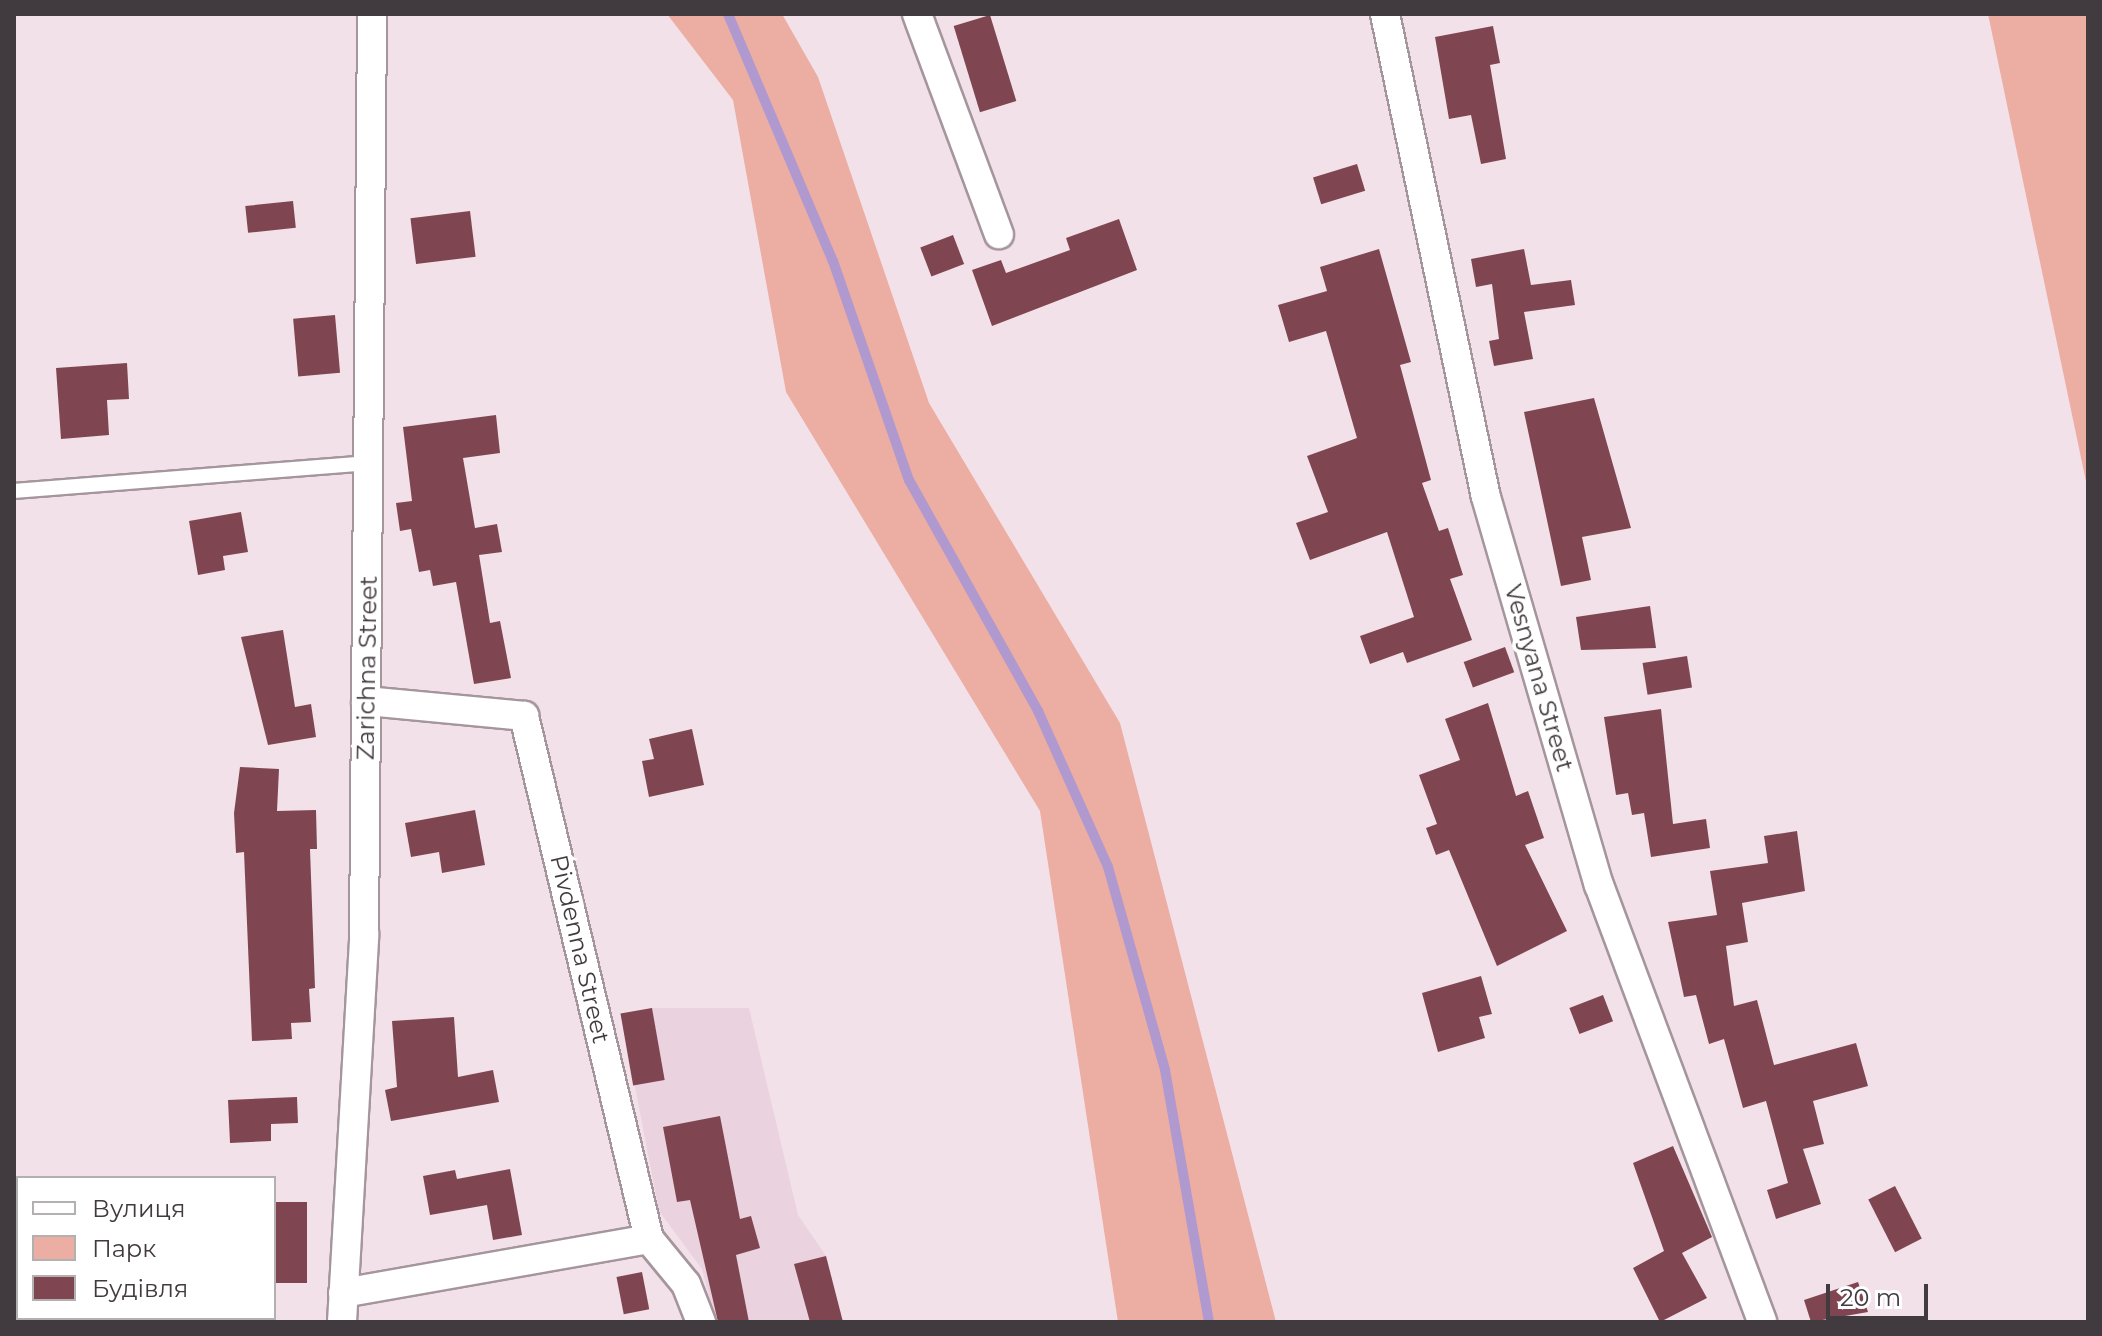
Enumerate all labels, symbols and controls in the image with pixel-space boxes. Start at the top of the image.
street label: Zarichna Street [351,576,383,760]
street label: Vesnyana Street [1499,581,1579,775]
street label: Pivdenna Street [544,852,616,1046]
legend [16,1176,276,1320]
text: Вулиця [92,1194,185,1223]
text: Парк [92,1234,156,1263]
scale bar [1830,1268,1932,1318]
text: Будівля [92,1274,188,1303]
text: 20 m [1840,1283,1901,1312]

